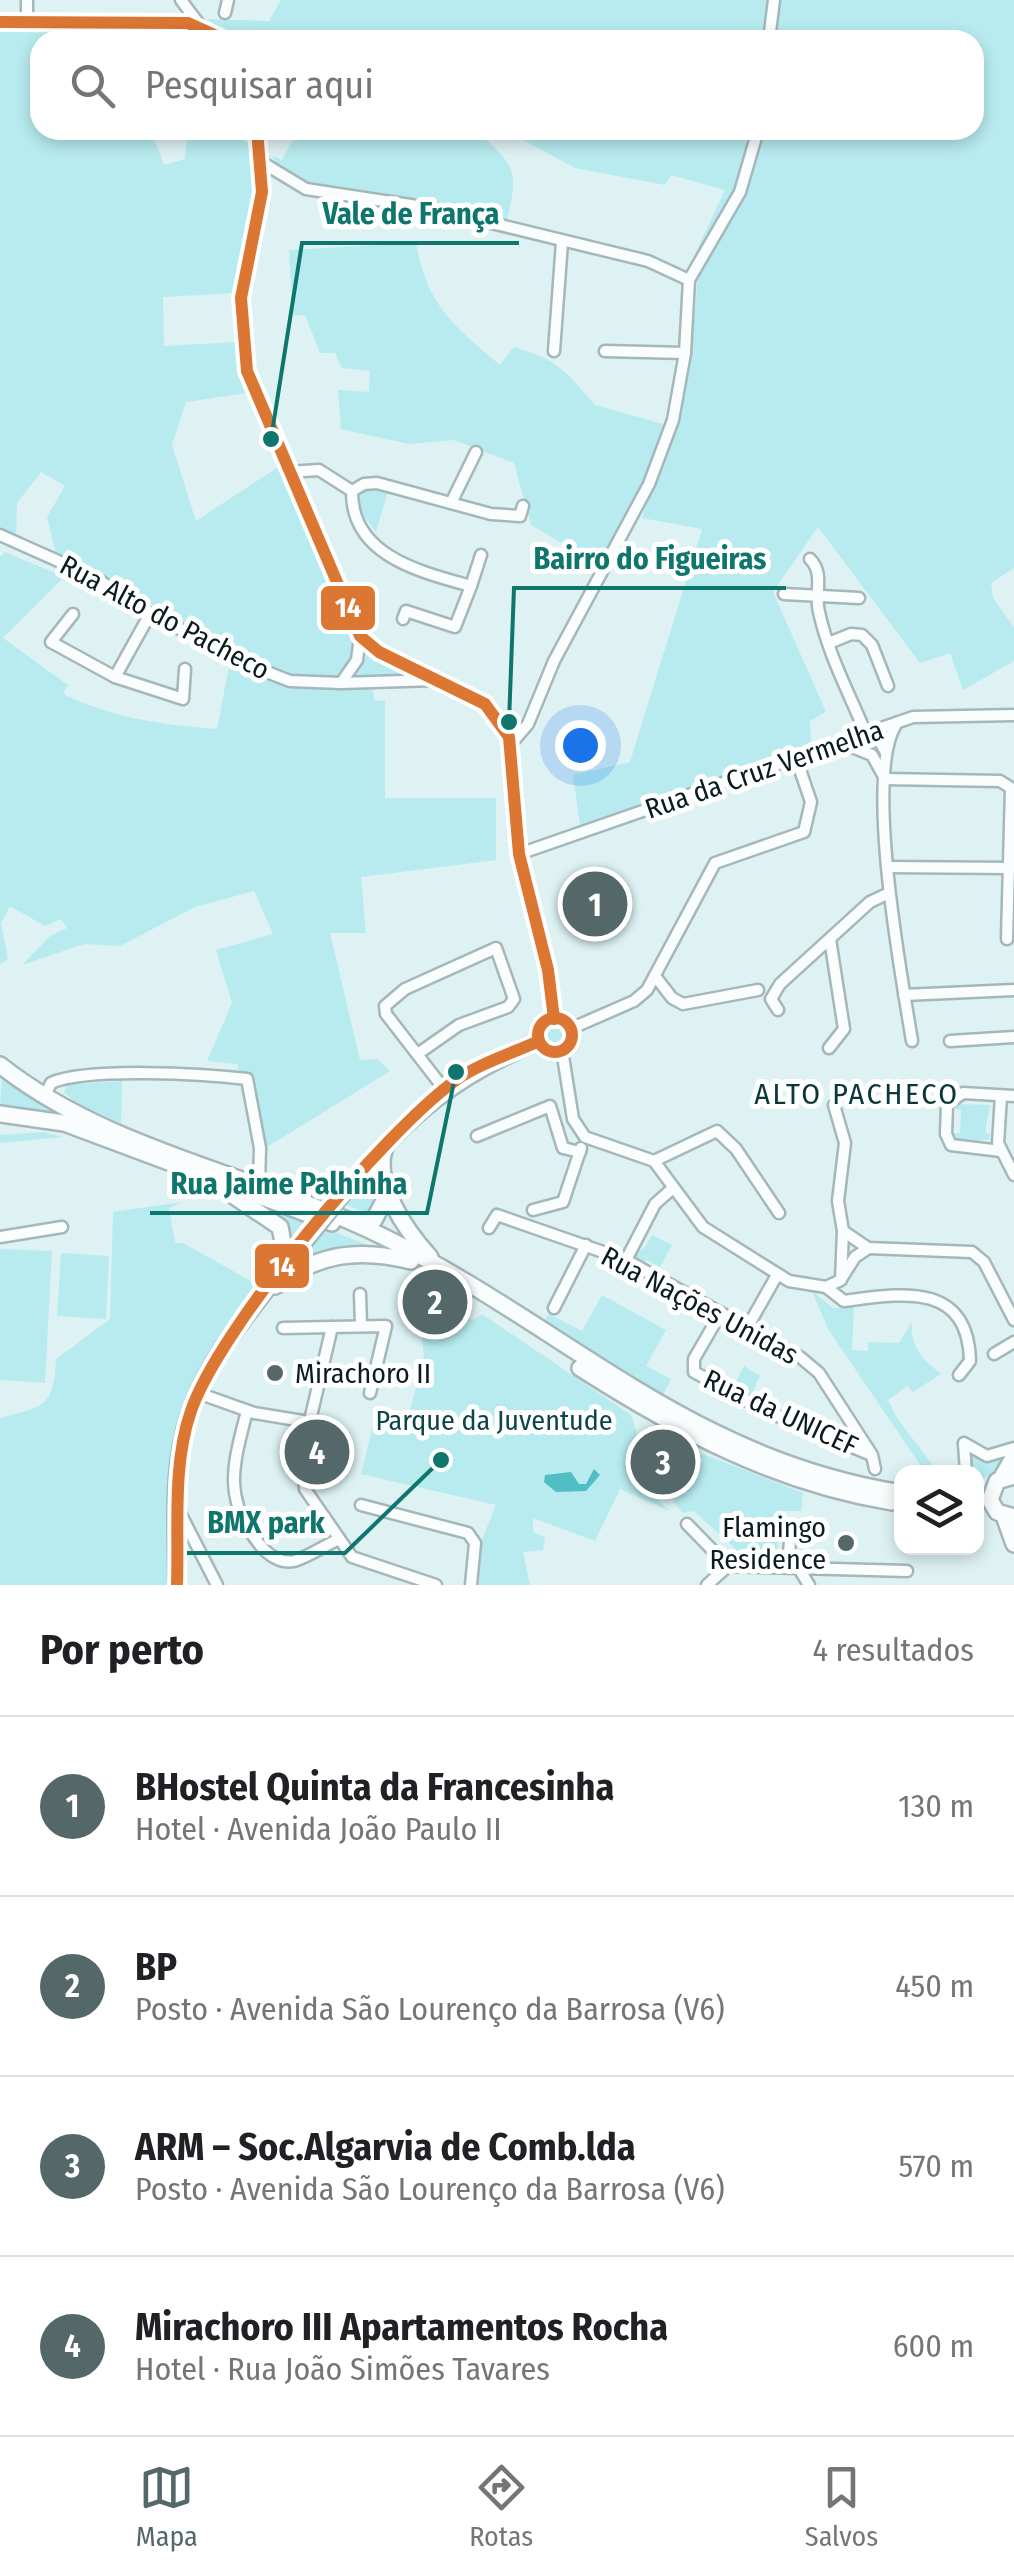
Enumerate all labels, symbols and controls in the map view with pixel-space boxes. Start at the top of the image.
search box [30,30,984,140]
icon: search [65,58,120,113]
text: Pesquisar aqui [145,62,374,108]
callout: Vale de França [302,183,519,243]
text: Vale de França [321,196,500,233]
callout: Bairro do Figueiras [514,528,786,588]
text: Bairro do Figueiras [534,541,766,577]
street label: Rua Alto do Pacheco [54,548,275,687]
line badge: 14 [319,584,377,632]
text: 14 [335,591,361,624]
street label: Rua da Cruz Vermelha [641,713,888,826]
your location [555,720,606,771]
pin: 1 [562,866,628,942]
district label: ALTO PACHECO [754,1076,960,1112]
callout: Rua Jaime Palhinha [150,1153,427,1213]
text: Rua Jaime Palhinha [171,1166,408,1202]
street label: Rua Nações Unidas [596,1240,804,1371]
line badge: 14 [253,1242,311,1290]
text: 14 [269,1250,295,1283]
pin: 2 [402,1264,468,1340]
place label: Mirachoro II [295,1357,431,1390]
marker: Mirachoro II [264,1362,286,1384]
street label: Rua da UNICEF [699,1362,863,1462]
park label: Parque da Juventude [375,1404,613,1437]
pin: 4 [284,1414,350,1490]
pin: 3 [630,1424,696,1500]
map controls [894,1465,984,1555]
button: layers [894,1465,984,1555]
callout: BMX park [187,1493,345,1553]
text: BMX park [207,1505,326,1541]
place label: Flamingo Residence [709,1511,826,1576]
marker: Flamingo Residence [835,1532,857,1554]
text: Por perto [40,1625,204,1675]
text: 4 resultados [812,1631,974,1669]
text: BHostel Quinta da Francesinha [135,1764,614,1810]
text: 1 [66,1787,79,1825]
text: 130 m [898,1787,974,1825]
text: Hotel · Avenida João Paulo II [135,1810,502,1848]
text: BP [135,1944,177,1990]
text: 2 [65,1967,80,2005]
text: 450 m [895,1967,974,2005]
text: Posto · Avenida São Lourenço da Barrosa (V6) [135,1990,725,2028]
text: ARM – Soc.Algarvia de Comb.lda [135,2124,636,2170]
text: 3 [65,2147,80,2185]
text: 570 m [899,2147,974,2185]
text: Posto · Avenida São Lourenço da Barrosa (V6) [135,2170,725,2208]
text: Mirachoro III Apartamentos Rocha [135,2304,668,2350]
text: 4 [64,2327,81,2365]
text: 600 m [893,2327,974,2365]
text: Hotel · Rua João Simões Tavares [135,2350,550,2388]
tab: Mapa [136,2460,198,2553]
tab: Rotas [469,2460,533,2553]
tab: Salvos [805,2460,878,2553]

